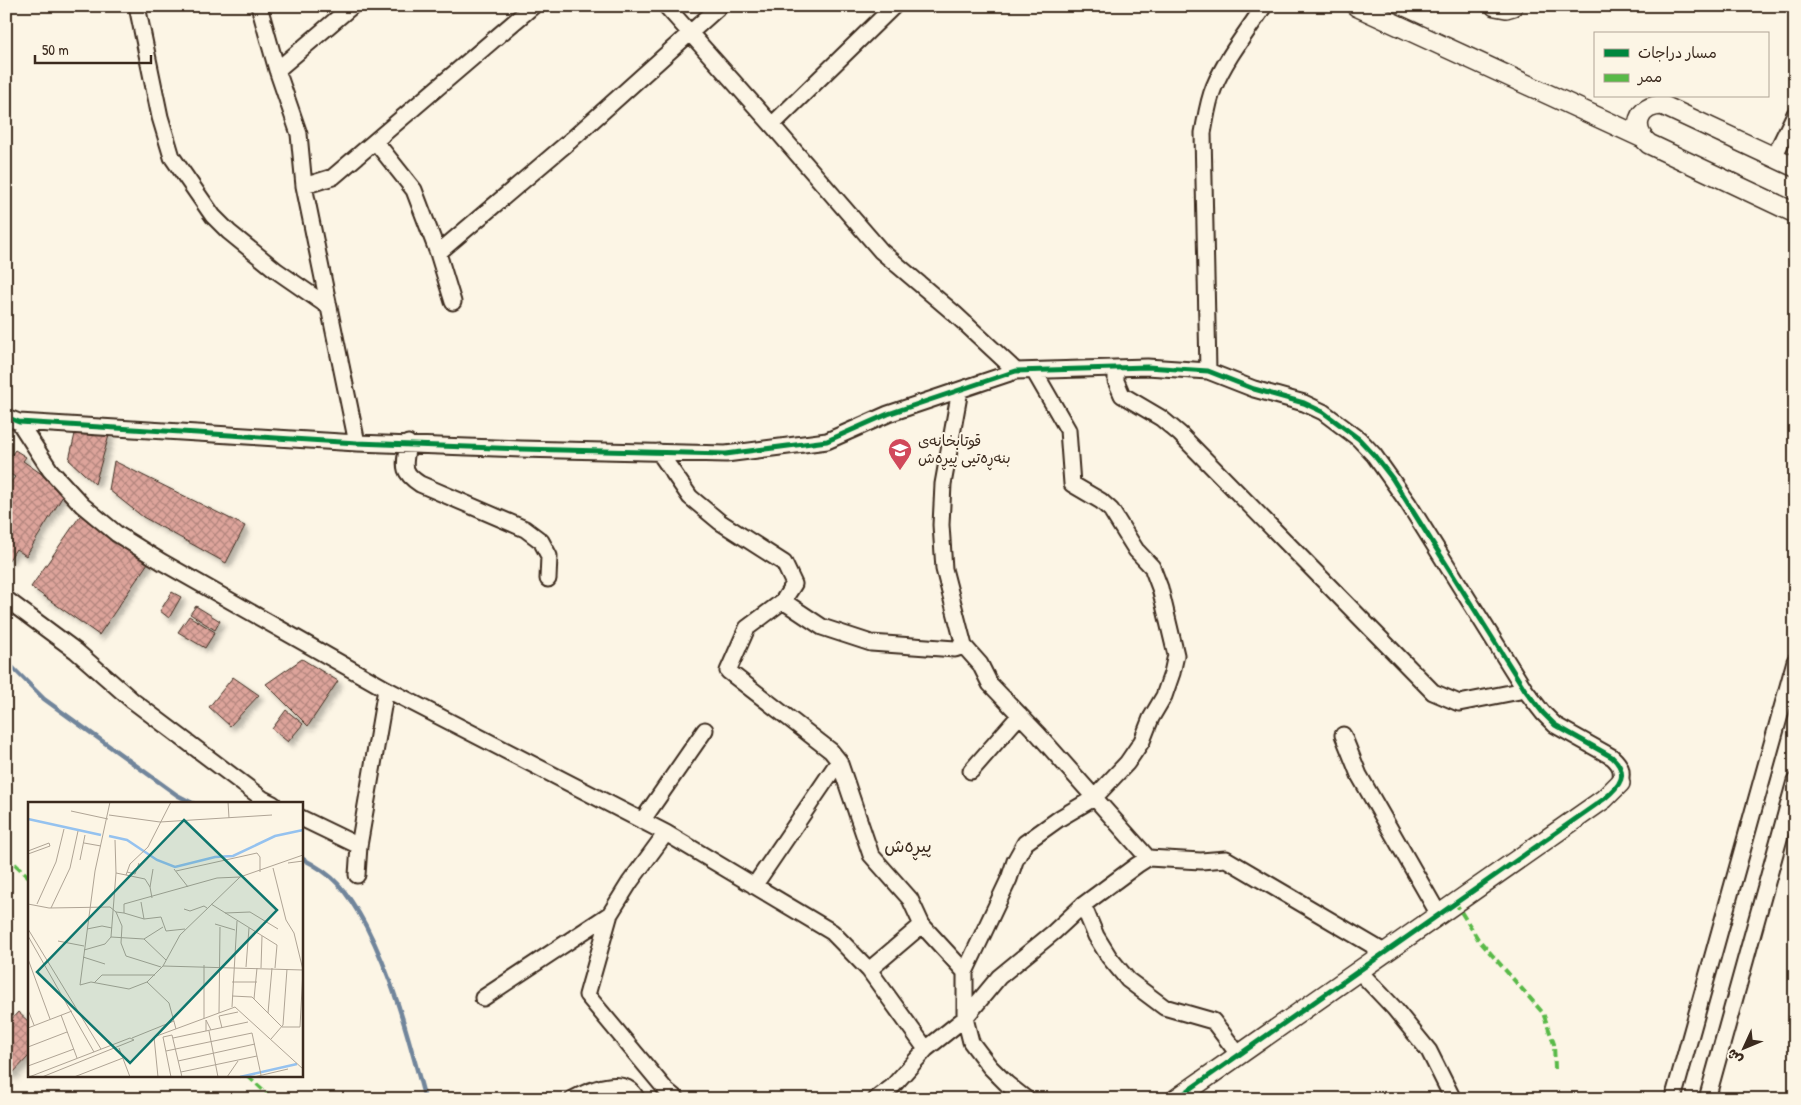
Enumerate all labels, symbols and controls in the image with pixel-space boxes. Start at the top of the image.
scale bar [35,32,151,64]
legend [1594,32,1768,98]
text: 50 m [42,39,69,60]
text: مسار دراجات [1638,42,1717,63]
text: ممر [1636,66,1662,87]
place label: قوتابخانەی بنەڕەتیی پیڕەش [918,430,1011,471]
school or university icon: قوتابخانەی بنەڕەتیی پیڕەش [887,437,913,471]
inset map [28,802,302,1078]
district label: پیڕەش [884,833,932,861]
north arrow [1718,1022,1768,1072]
text: ش [1722,1045,1746,1070]

